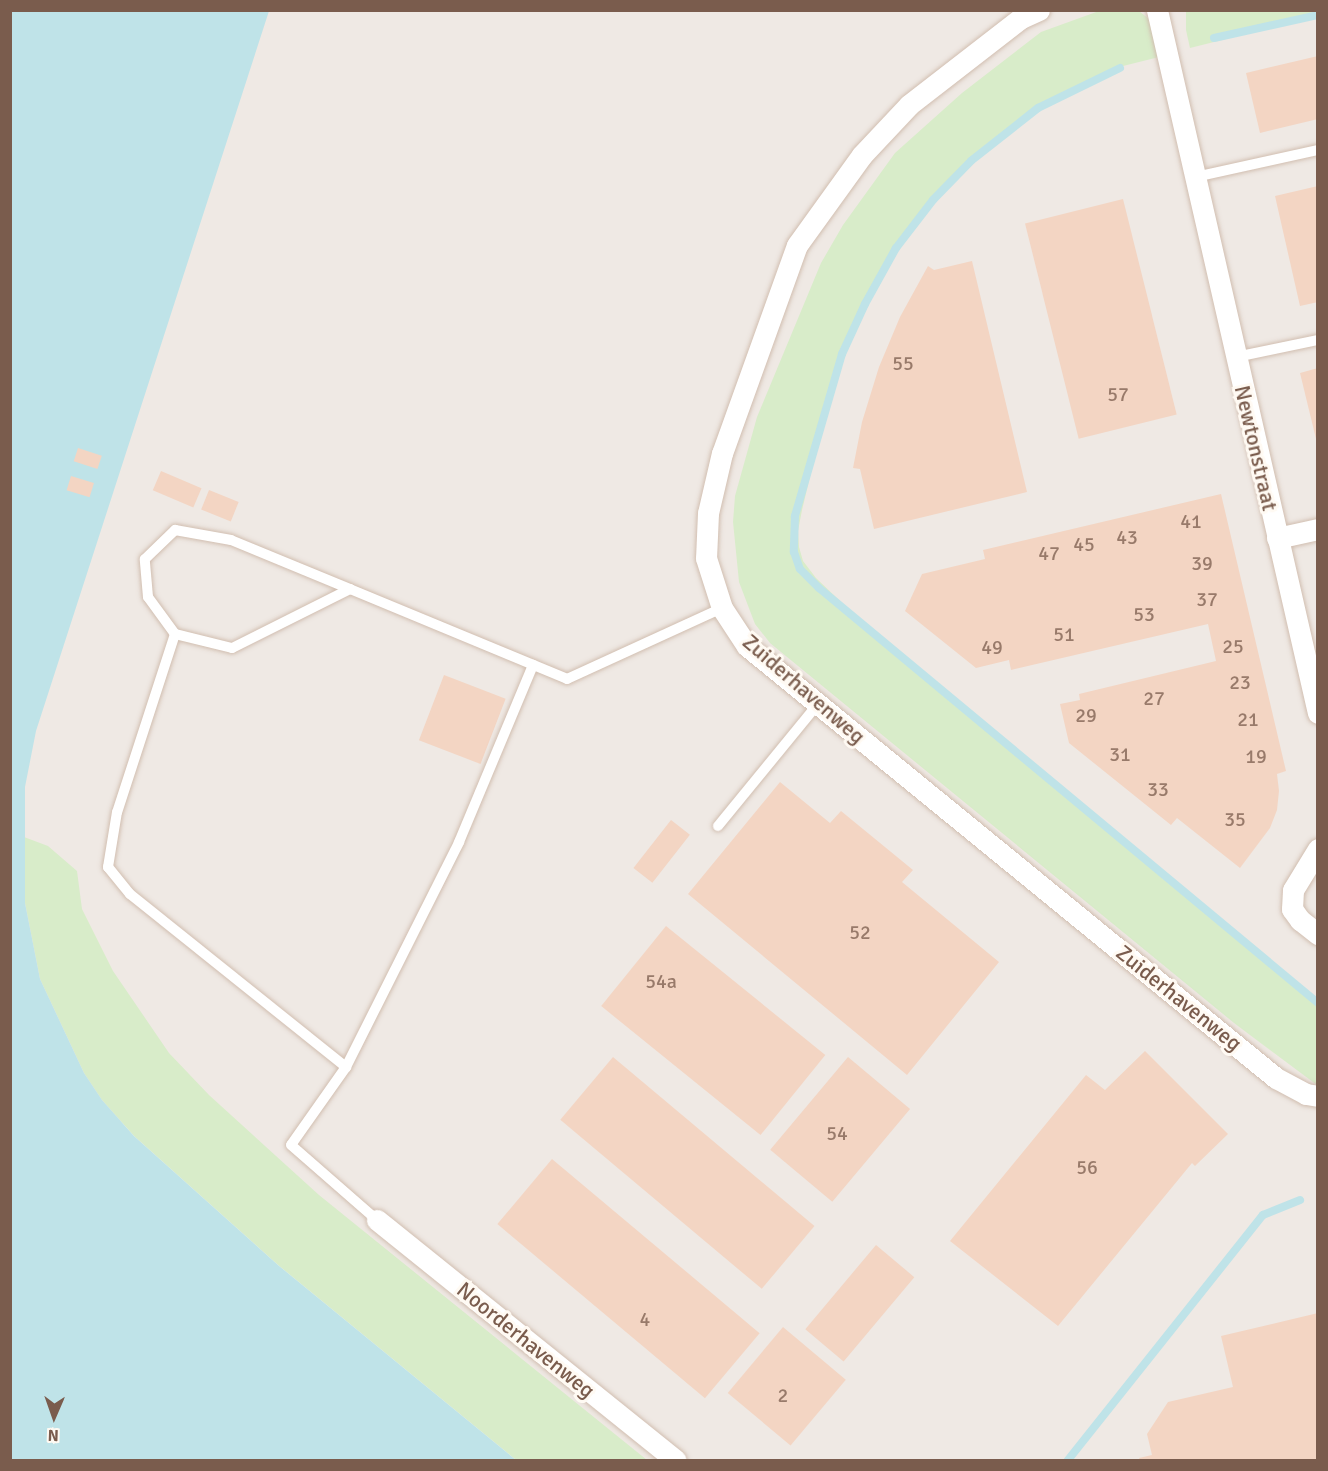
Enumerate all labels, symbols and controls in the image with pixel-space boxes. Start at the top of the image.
house number: 55 [892,351,914,375]
house number: 57 [1107,382,1129,406]
street label: Newtonstraat [1229,383,1283,513]
house number: 41 [1180,509,1202,533]
house number: 43 [1116,525,1138,549]
house number: 45 [1073,532,1095,556]
house number: 47 [1038,541,1060,565]
house number: 39 [1191,551,1213,575]
house number: 37 [1196,587,1218,611]
house number: 53 [1133,602,1155,626]
house number: 51 [1053,622,1075,646]
street label: Zuiderhavenweg [737,629,871,749]
house number: 25 [1222,634,1244,658]
house number: 49 [981,635,1003,659]
house number: 23 [1229,670,1251,694]
house number: 27 [1143,686,1165,710]
house number: 29 [1075,703,1097,727]
house number: 21 [1237,707,1259,731]
house number: 31 [1109,742,1131,766]
house number: 19 [1245,744,1267,768]
house number: 33 [1147,777,1169,801]
house number: 35 [1224,807,1246,831]
house number: 52 [849,920,871,944]
street label: Zuiderhavenweg [1111,939,1247,1057]
house number: 54a [645,969,677,993]
house number: 54 [826,1121,848,1145]
house number: 56 [1076,1155,1098,1179]
street label: Noorderhavenweg [452,1276,600,1404]
house number: 4 [640,1307,650,1331]
house number: 2 [778,1383,788,1407]
north arrow [24,1387,84,1447]
text: N [47,1425,59,1445]

